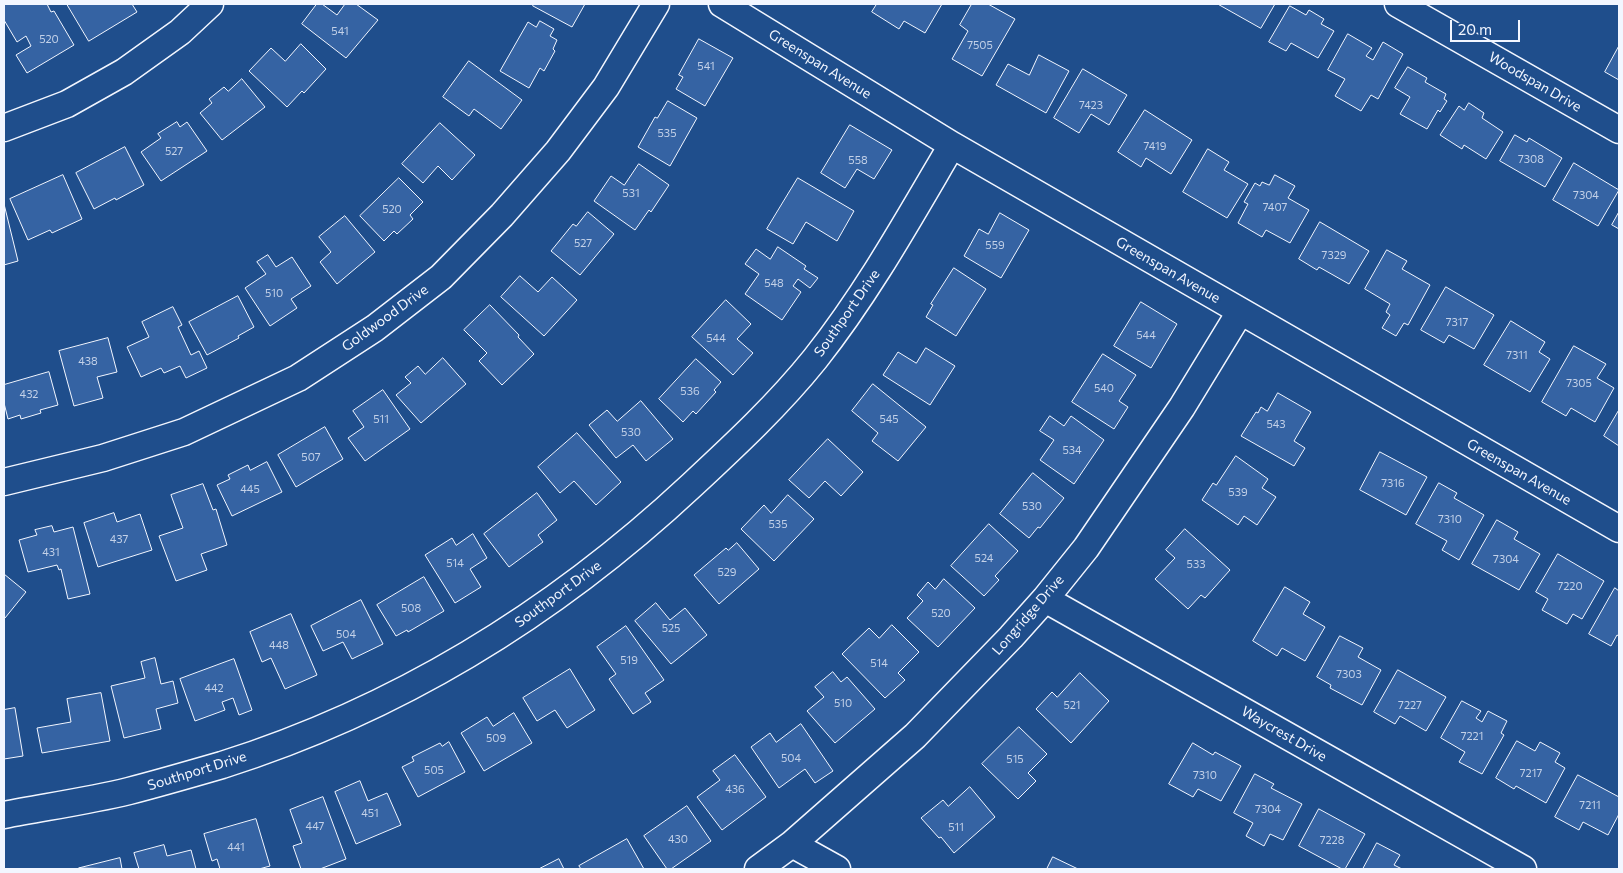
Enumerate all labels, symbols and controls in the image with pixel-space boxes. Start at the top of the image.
scale bar [1453,10,1523,42]
text: 20 m [1458,20,1492,38]
house number: 541 [331,24,349,38]
street label: Greenspan Avenue [766,26,874,102]
house number: 520 [39,32,59,46]
house number: 7505 [967,38,993,52]
street label: Woodspan Drive [1486,49,1584,115]
house number: 541 [697,59,715,73]
house number: 7423 [1079,98,1103,112]
house number: 535 [658,126,676,140]
house number: 7419 [1144,139,1166,153]
house number: 527 [165,144,183,158]
house number: 7308 [1518,152,1544,166]
house number: 558 [848,153,868,167]
house number: 531 [622,186,640,200]
house number: 7304 [1573,188,1599,202]
house number: 7407 [1263,200,1287,214]
house number: 520 [382,202,402,216]
street label: Greenspan Avenue [1113,233,1223,307]
house number: 527 [574,236,592,250]
house number: 559 [985,238,1005,252]
house number: 7329 [1322,248,1346,262]
street label: Southport Drive [811,266,883,360]
house number: 548 [764,276,784,290]
street label: Goldwood Drive [339,281,431,355]
house number: 510 [265,286,283,300]
house number: 7317 [1446,315,1468,329]
house number: 544 [1136,328,1156,342]
house number: 544 [706,331,726,345]
house number: 7311 [1506,348,1528,362]
house number: 438 [78,354,98,368]
house number: 7305 [1566,376,1592,390]
house number: 540 [1094,381,1114,395]
house number: 536 [680,384,700,398]
house number: 432 [20,387,38,401]
house number: 511 [373,412,389,426]
house number: 545 [879,412,899,426]
house number: 543 [1266,417,1286,431]
house number: 530 [621,425,641,439]
street label: Greenspan Avenue [1464,435,1574,509]
house number: 534 [1062,443,1082,457]
house number: 507 [301,450,321,464]
house number: 7316 [1381,476,1405,490]
house number: 445 [240,482,260,496]
house number: 539 [1228,485,1248,499]
house number: 530 [1022,499,1042,513]
house number: 7310 [1438,512,1462,526]
house number: 535 [769,517,787,531]
house number: 437 [110,532,128,546]
house number: 431 [42,545,60,559]
house number: 524 [975,551,993,565]
house number: 7304 [1493,552,1519,566]
house number: 514 [446,556,464,570]
street label: Southport Drive [512,557,604,631]
house number: 533 [1187,557,1205,571]
house number: 529 [717,565,737,579]
street label: Longridge Drive [989,572,1067,658]
house number: 7220 [1557,579,1583,593]
house number: 508 [401,601,421,615]
house number: 520 [931,606,951,620]
house number: 525 [662,621,680,635]
house number: 504 [336,627,356,641]
house number: 448 [269,638,289,652]
house number: 519 [620,653,638,667]
house number: 514 [870,656,888,670]
house number: 7303 [1336,667,1362,681]
house number: 442 [204,681,224,695]
house number: 510 [834,696,852,710]
house number: 521 [1063,698,1081,712]
house number: 7227 [1398,698,1422,712]
street label: Waycrest Drive [1238,703,1330,765]
house number: 7221 [1461,729,1483,743]
house number: 509 [486,731,506,745]
street label: Southport Drive [145,748,249,794]
house number: 504 [781,751,801,765]
house number: 515 [1006,752,1024,766]
house number: 505 [424,763,444,777]
house number: 7217 [1520,766,1542,780]
house number: 7310 [1193,768,1217,782]
house number: 436 [725,782,745,796]
house number: 7211 [1579,798,1601,812]
house number: 7304 [1255,802,1281,816]
house number: 451 [361,806,379,820]
house number: 447 [306,819,324,833]
house number: 511 [948,820,964,834]
house number: 430 [668,832,688,846]
house number: 7228 [1320,833,1344,847]
house number: 441 [227,840,245,854]

